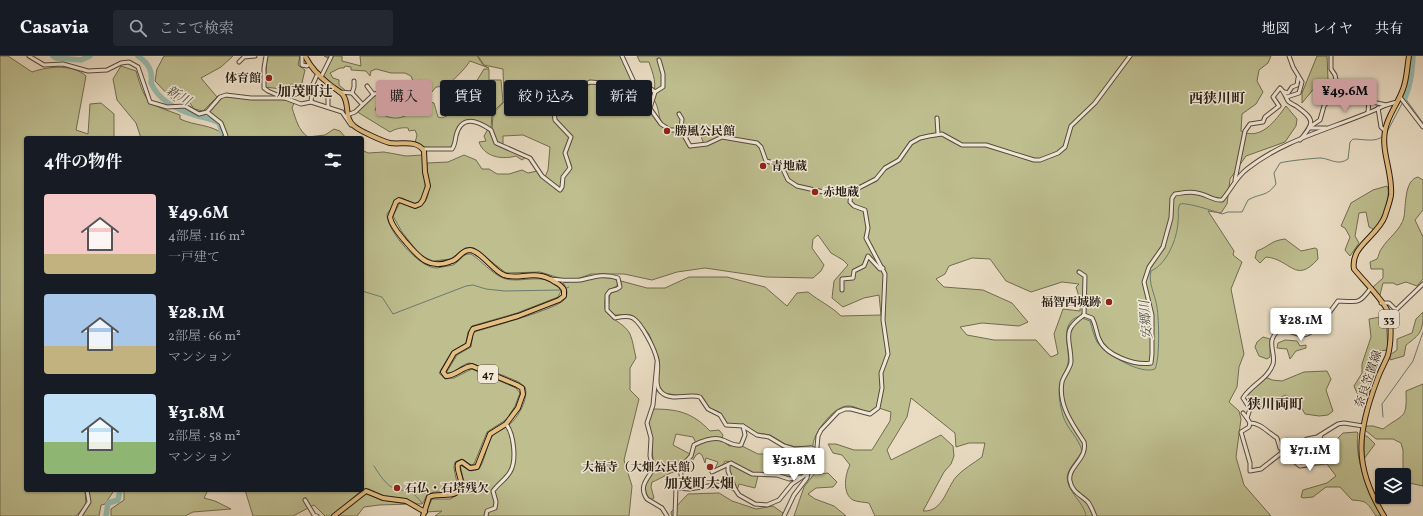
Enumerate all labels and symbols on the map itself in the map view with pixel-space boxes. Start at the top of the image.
place label: 体育館 [225,71,261,87]
marker: 体育館 [264,73,274,83]
pin: ¥49.6M [1312,79,1378,113]
water label: 新川 [162,82,195,112]
district label: 加茂町辻 [277,83,333,102]
district label: 西狭川町 [1189,90,1246,109]
place label: 勝風公民館 [675,124,735,140]
marker: 勝風公民館 [662,126,672,136]
place label: 青地蔵 [771,159,807,175]
marker: 青地蔵 [758,161,768,171]
place label: 赤地蔵 [823,185,859,201]
marker: 赤地蔵 [810,187,820,197]
place label: 福智西城跡 [1041,295,1101,311]
marker: 福智西城跡 [1104,297,1114,307]
water label: 安郷川 [1136,298,1158,340]
pin: ¥28.1M [1268,308,1334,342]
road number: 33 [1379,310,1399,328]
street label: 奈良笠置線 [1352,348,1386,410]
road number: 47 [478,365,498,383]
district label: 狭川両町 [1247,396,1304,415]
pin: ¥71.1M [1277,438,1343,472]
pin: ¥31.8M [761,448,827,482]
place label: 大福寺（大畑公民館） [582,460,702,476]
marker: 大福寺（大畑公民館） [705,462,715,472]
district label: 加茂町大畑 [664,475,734,494]
place label: 石仏・石塔残欠 [405,481,489,497]
marker: 石仏・石塔残欠 [392,483,402,493]

